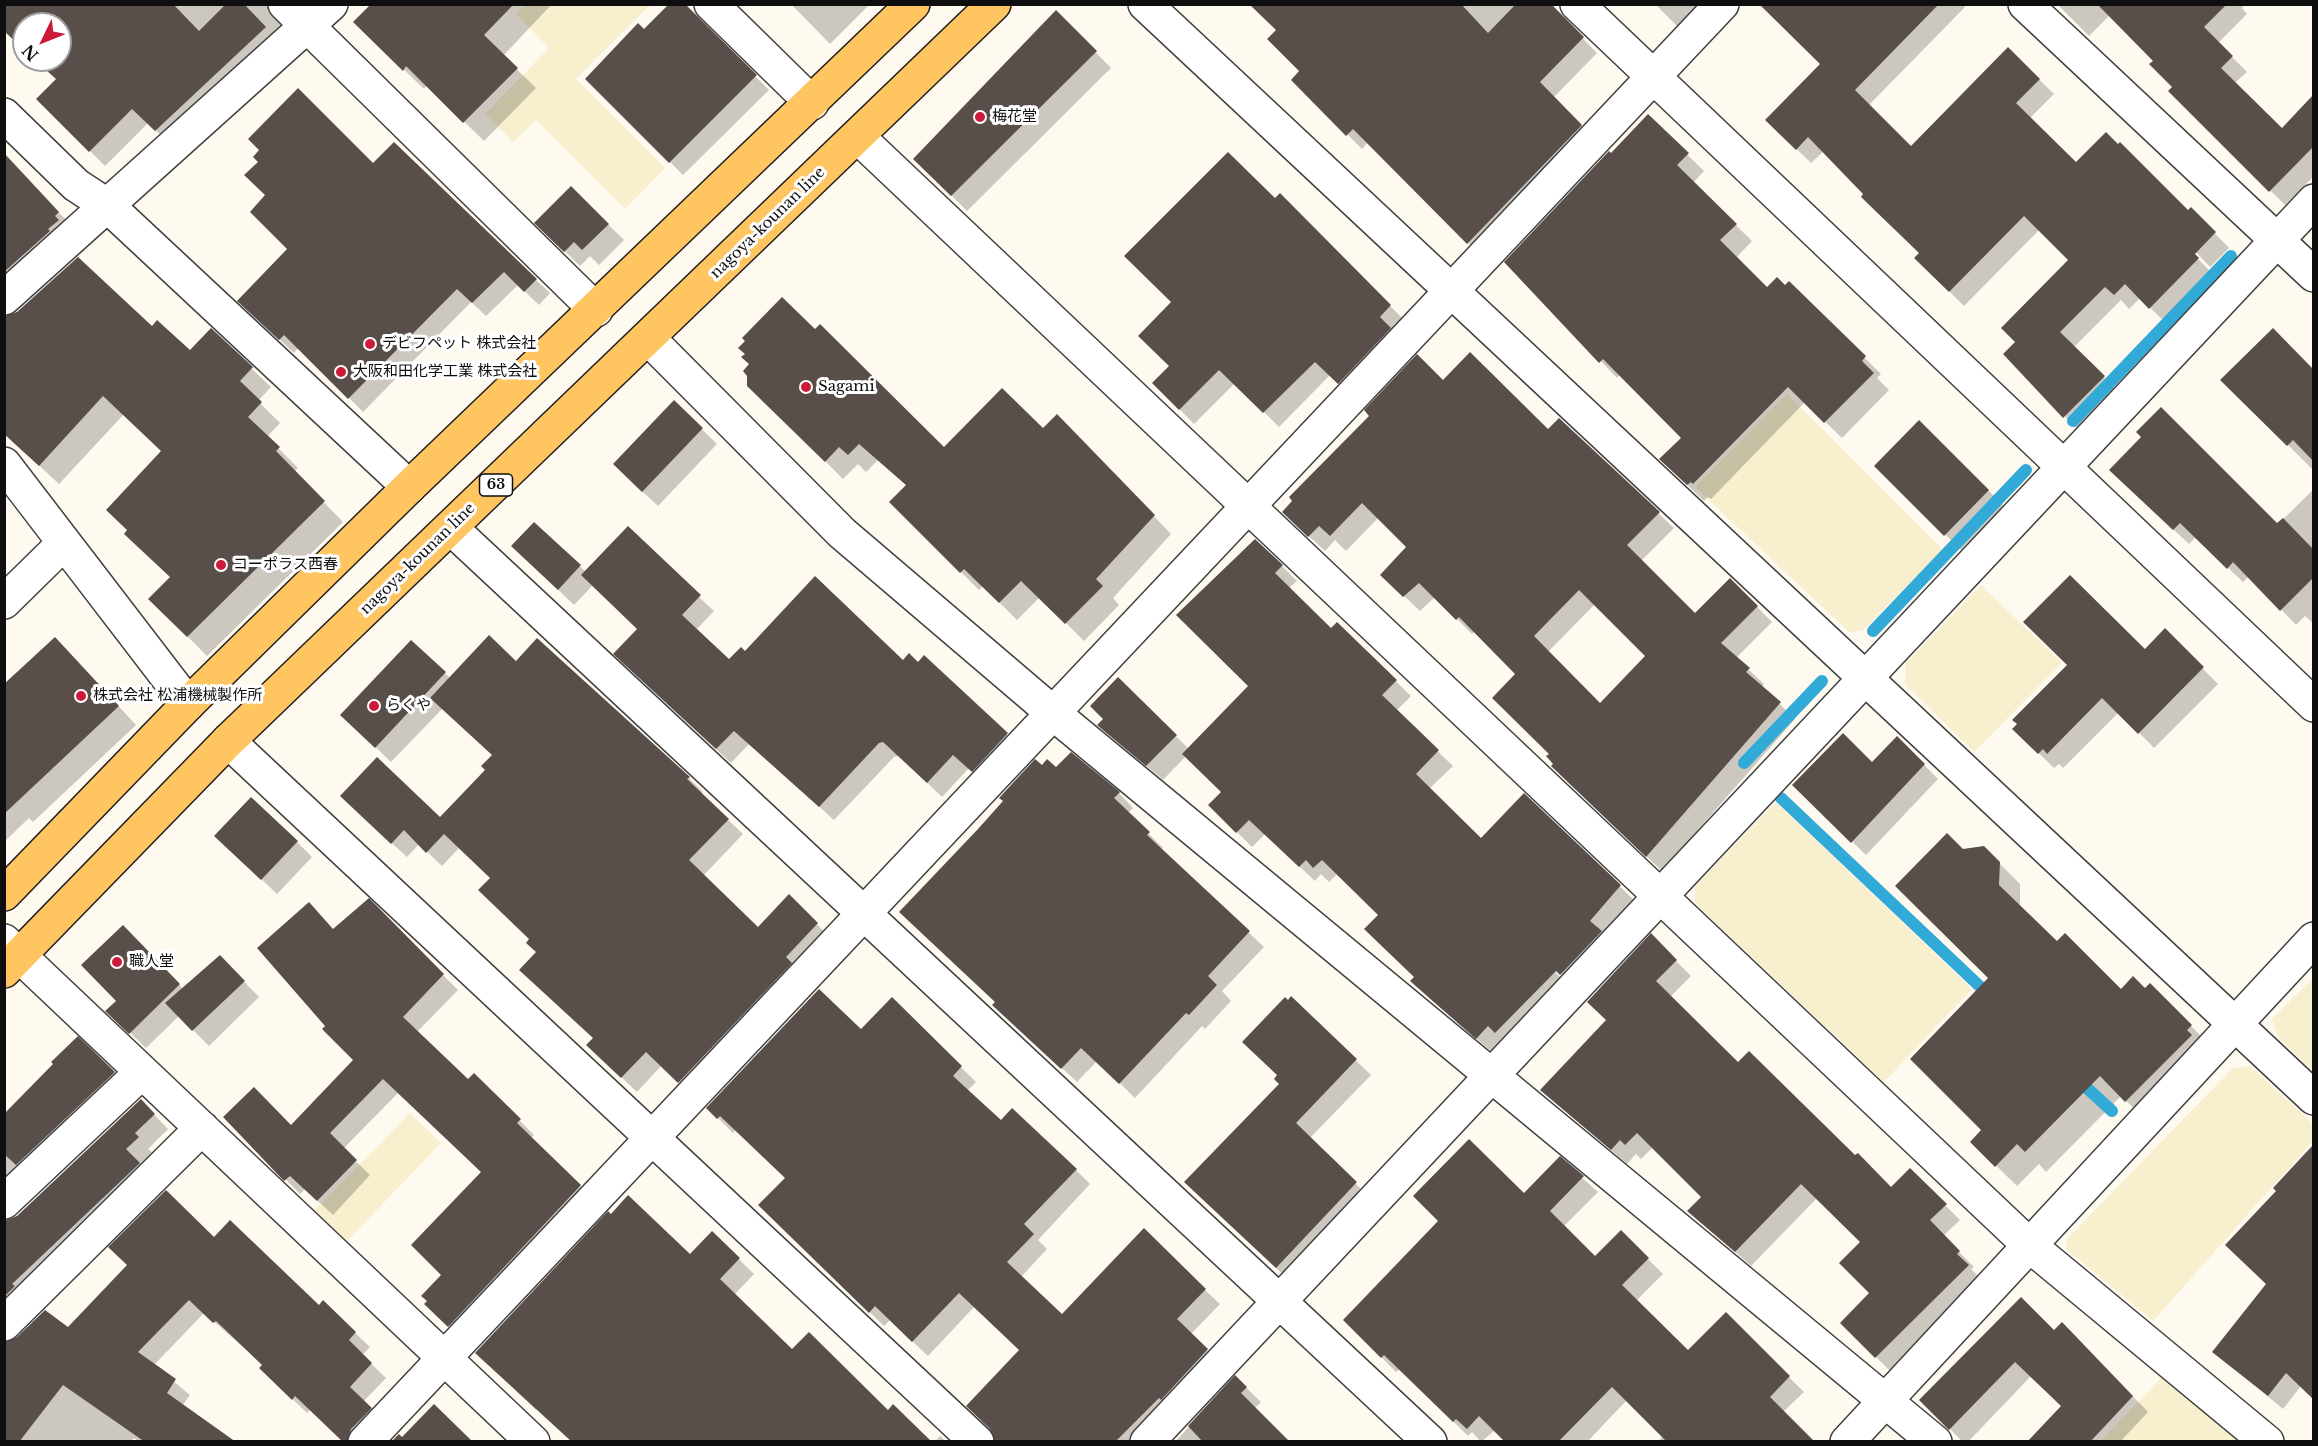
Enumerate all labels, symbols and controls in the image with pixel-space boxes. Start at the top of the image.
north arrow [12,12,72,72]
text: N [18,41,43,65]
place label: 梅花堂 [992,108,1037,126]
marker: 梅花堂 [973,110,987,124]
street label: nagoya-kounan line [707,164,829,282]
place label: デビフペット 株式会社 [382,335,536,353]
marker: デビフペット 株式会社 [363,337,377,351]
place label: 大阪和田化学工業 株式会社 [353,363,537,381]
marker: 大阪和田化学工業 株式会社 [334,365,348,379]
place label: Sagami [818,378,874,396]
marker: Sagami [799,380,813,394]
road number: 63 [480,474,512,496]
street label: nagoya-kounan line [357,500,479,618]
place label: コーポラス西春 [233,556,338,574]
marker: コーポラス西春 [214,558,228,572]
place label: 株式会社 松浦機械製作所 [93,687,262,705]
marker: 株式会社 松浦機械製作所 [74,689,88,703]
place label: らくや [386,697,431,715]
marker: らくや [367,699,381,713]
place label: 職人堂 [129,953,174,971]
marker: 職人堂 [110,955,124,969]

